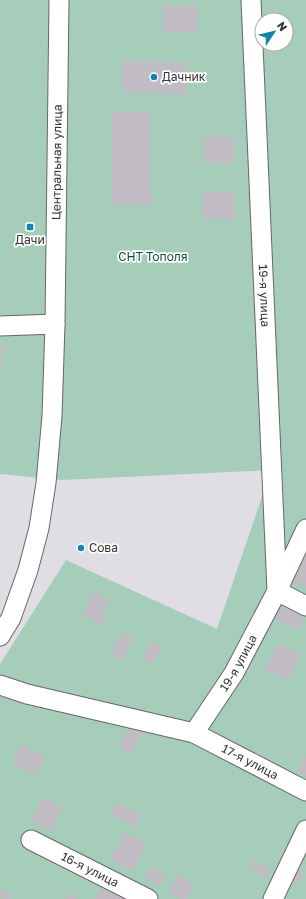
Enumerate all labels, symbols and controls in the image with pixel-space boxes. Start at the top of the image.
north arrow [254,12,294,52]
text: N [275,19,290,33]
place label: Дачник [162,69,206,84]
marker: Дачник [149,72,159,82]
street label: Центральная улица [48,104,65,220]
marker: Дачи [25,222,35,232]
place label: Дачи [15,232,45,247]
park label: СНТ Тополя [118,249,188,264]
street label: 19-я улица [256,264,273,327]
place label: Сова [89,540,118,555]
marker: Сова [76,543,86,553]
street label: 19-я улица [216,632,260,694]
street label: 17-я улица [219,741,281,782]
street label: 16-я улица [59,848,122,890]

